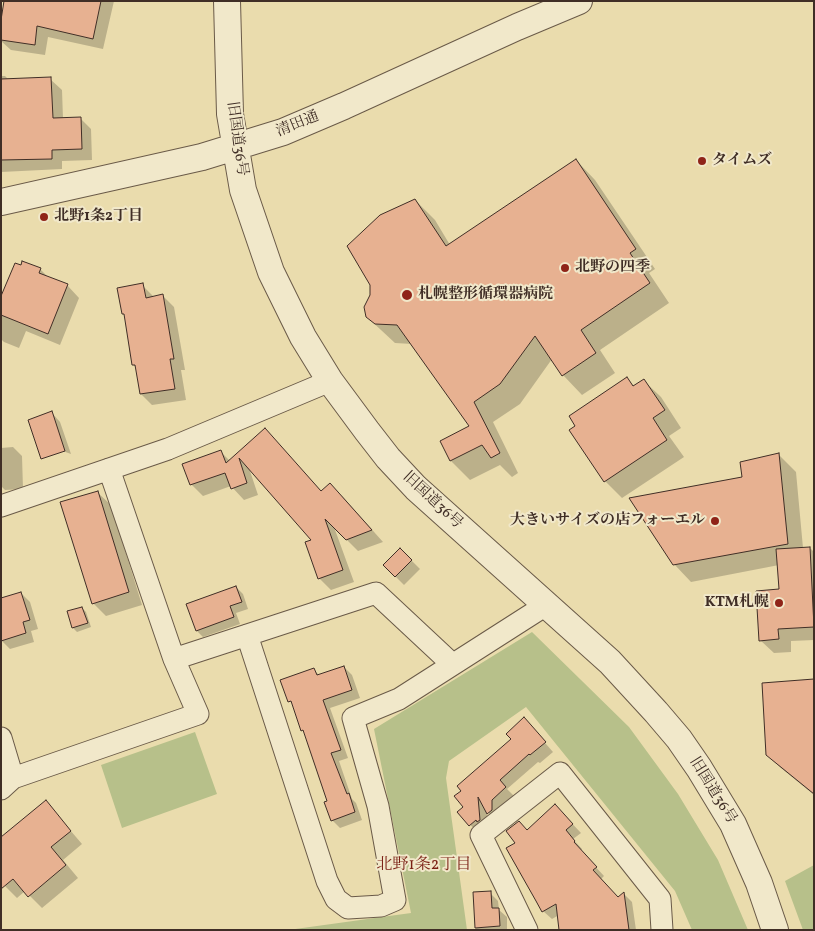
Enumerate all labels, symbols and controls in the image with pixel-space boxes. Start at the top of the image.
street label: 旧国道36号 [222,100,250,178]
street label: 清田通 [274,108,322,142]
place label: タイムズ [712,152,772,170]
marker: タイムズ [696,155,708,167]
place label: 北野1条2丁目 [54,208,143,226]
marker: 北野1条2丁目 [38,211,50,223]
place label: 北野の四季 [575,259,650,277]
marker: 北野の四季 [559,262,571,274]
place label: 札幌整形循環器病院 [418,286,553,304]
marker: 札幌整形循環器病院 [400,288,414,302]
street label: 旧国道36号 [398,469,466,533]
place label: 大きいサイズの店フォーエル [510,512,705,530]
marker: 大きいサイズの店フォーエル [709,515,721,527]
place label: KTM札幌 [705,594,769,612]
marker: KTM札幌 [773,597,785,609]
street label: 旧国道36号 [684,754,740,828]
district label: 北野1条2丁目 [377,856,471,876]

